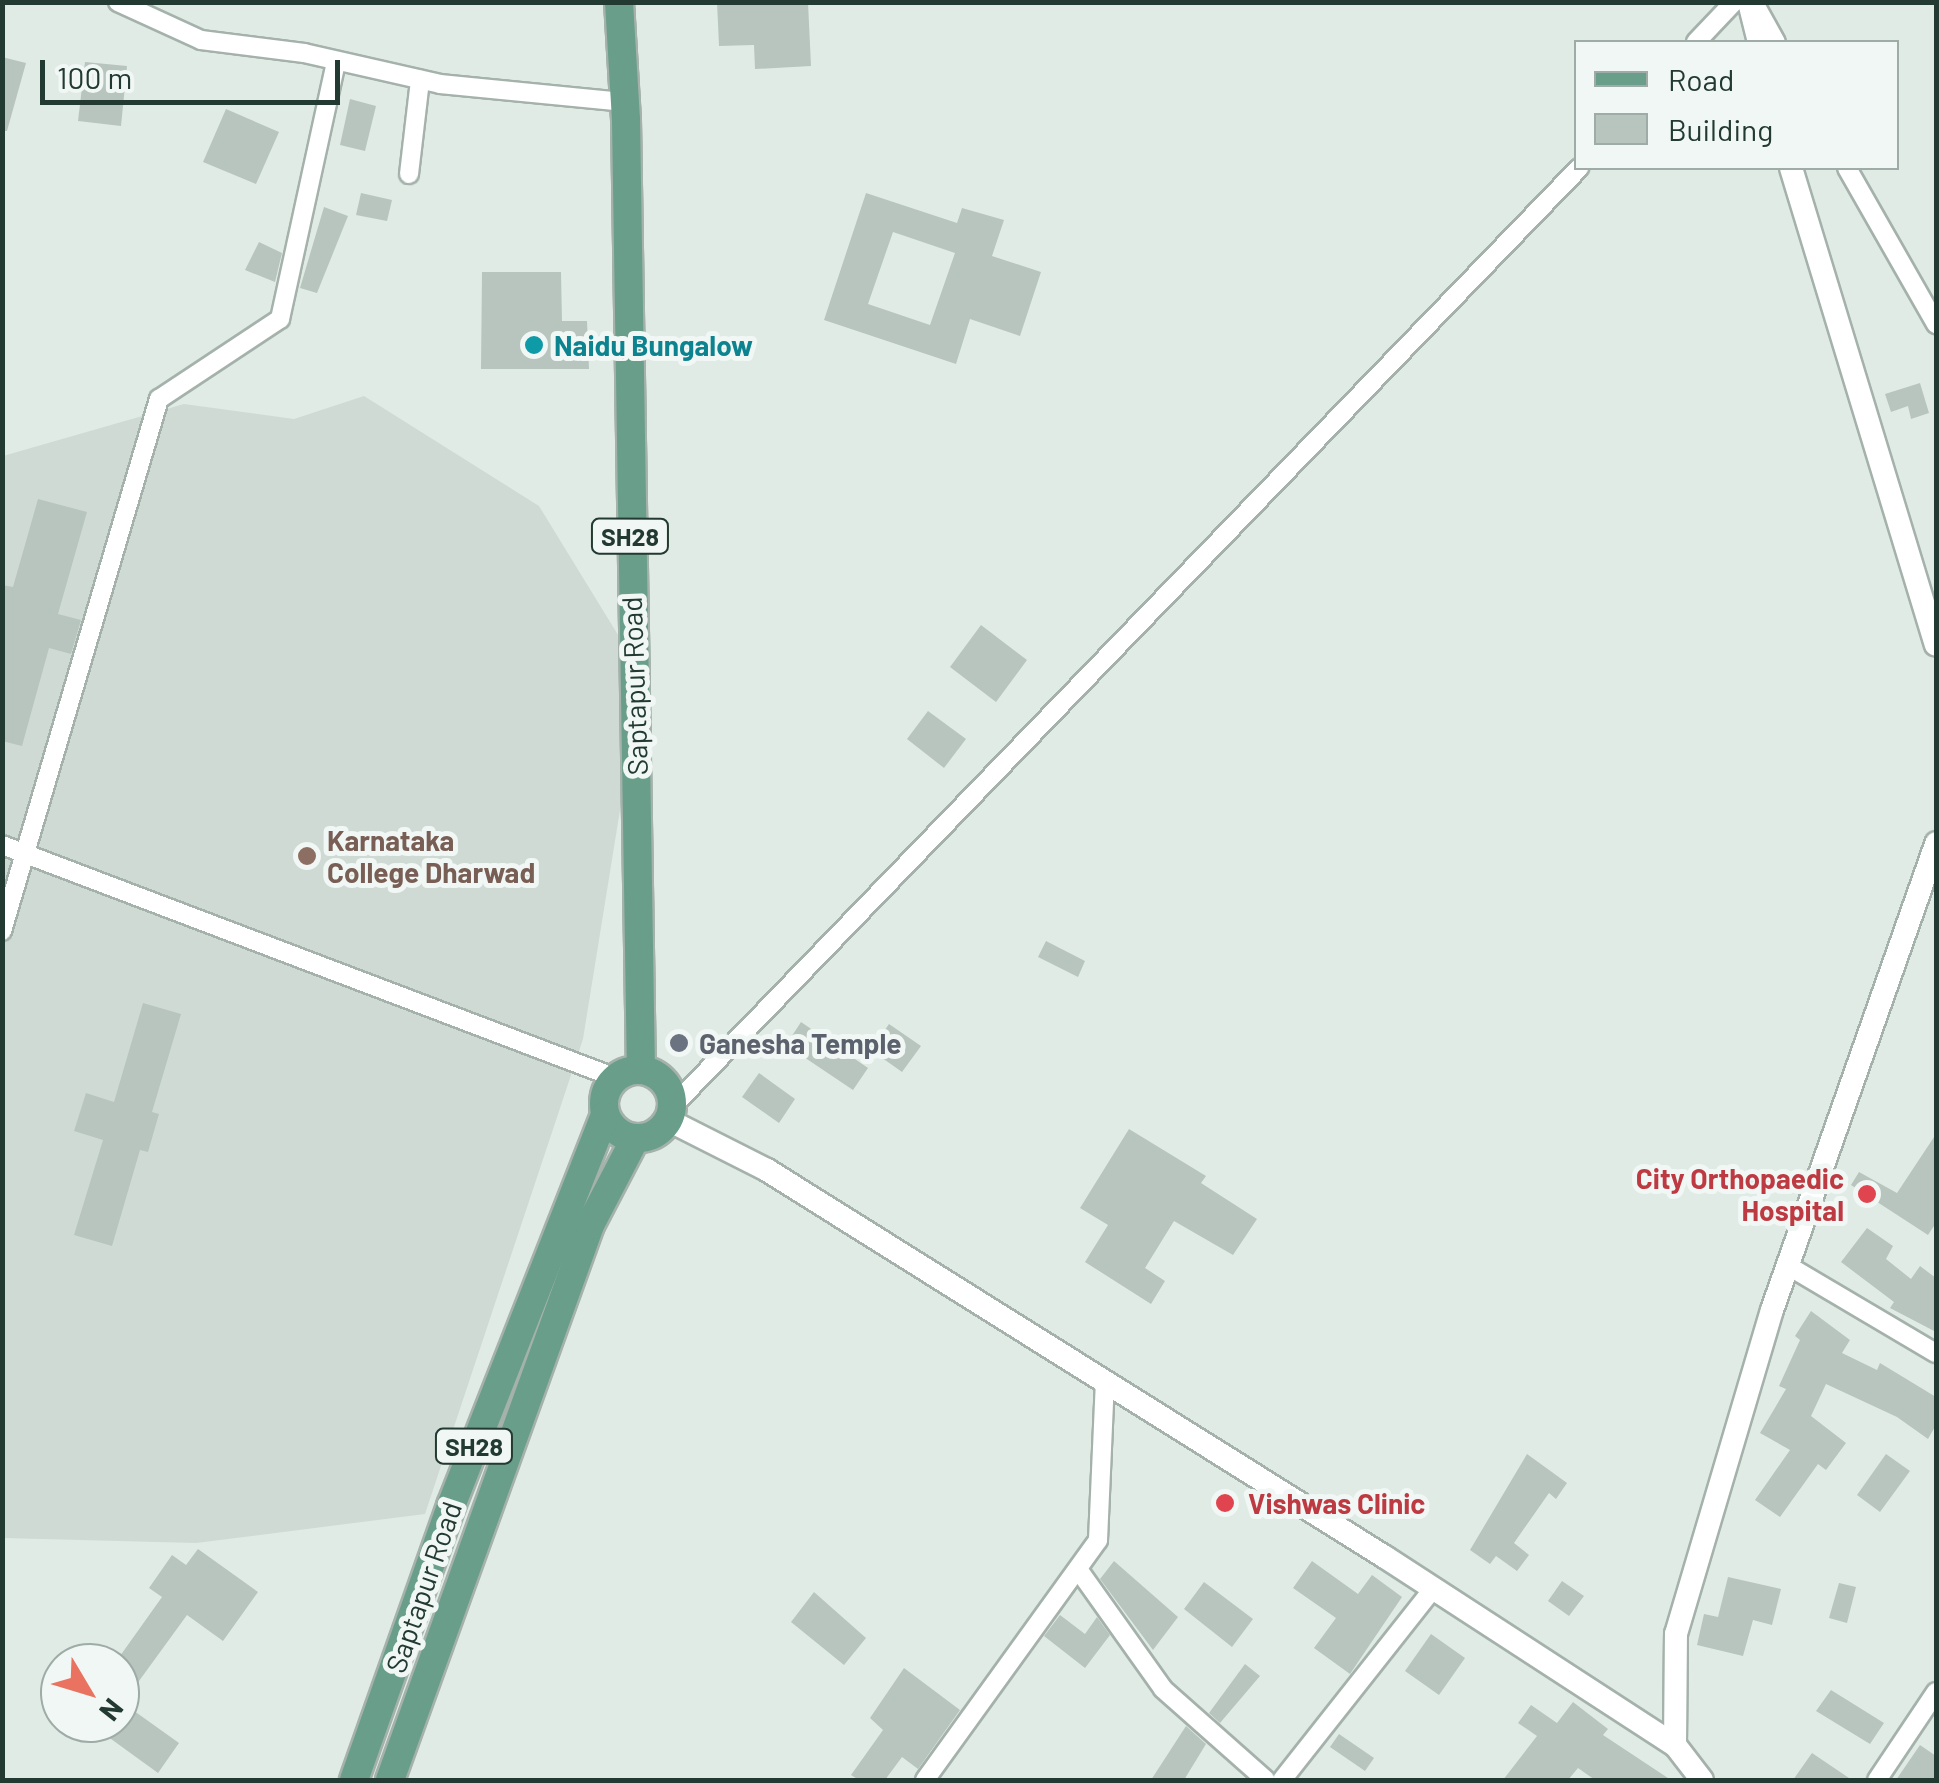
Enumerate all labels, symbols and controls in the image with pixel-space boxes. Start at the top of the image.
scale bar [45,40,345,102]
legend [1574,40,1899,170]
text: 100 m [57,59,132,95]
text: Road [1668,61,1734,97]
text: Building [1668,111,1773,147]
place label: Naidu Bungalow [554,328,753,362]
marker: Naidu Bungalow [523,334,545,356]
road number: SH28 [590,516,670,556]
street label: Saptapur Road [614,596,654,776]
place label: Karnataka College Dharwad [327,823,535,889]
marker: Karnataka College Dharwad [296,845,318,867]
place label: Ganesha Temple [699,1026,902,1060]
marker: Ganesha Temple [668,1032,690,1054]
place label: City Orthopaedic Hospital [1636,1161,1844,1227]
marker: City Orthopaedic Hospital [1854,1181,1880,1207]
road number: SH28 [434,1426,514,1466]
place label: Vishwas Clinic [1248,1486,1425,1520]
marker: Vishwas Clinic [1212,1490,1238,1516]
street label: Saptapur Road [378,1497,468,1677]
north arrow [40,1643,140,1743]
text: N [93,1692,131,1728]

